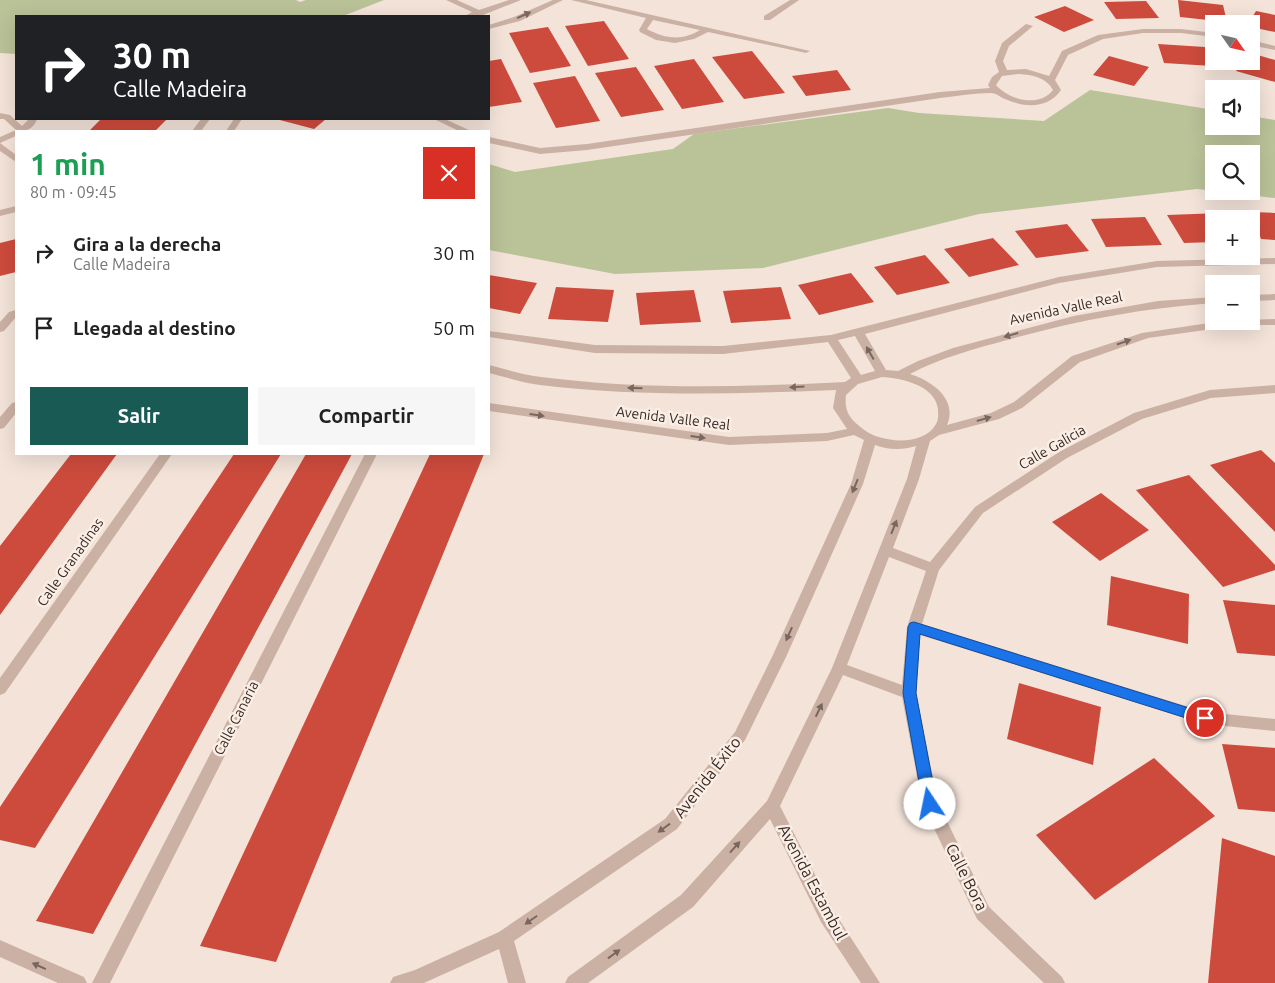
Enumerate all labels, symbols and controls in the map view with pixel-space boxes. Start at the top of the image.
one-way arrow [517,11,531,19]
north arrow [1205,15,1260,70]
map controls [1205,15,1260,330]
icon: right [30,35,95,100]
text: 30 m [113,35,191,75]
text: Calle Madeira [113,76,247,101]
button: sound [1205,80,1260,135]
button: search [1205,145,1260,200]
text: 1 min [30,147,106,181]
button: close [423,147,475,199]
text: 80 m · 09:45 [30,183,117,201]
button: + [1205,210,1260,265]
text: Gira a la derecha [73,233,221,255]
icon: right [30,239,58,267]
text: 30 m [433,242,475,264]
text: Calle Madeira [73,255,170,273]
button: − [1205,275,1260,330]
street label: Avenida Valle Real [1008,288,1124,328]
icon: arrive [30,314,58,342]
text: Llegada al destino [73,317,236,339]
text: 50 m [433,317,475,339]
one-way arrow [1003,332,1018,340]
one-way arrow [1117,338,1132,345]
one-way arrow [866,345,874,360]
one-way arrow [627,384,643,392]
one-way arrow [789,384,805,392]
button: Salir [30,387,248,445]
button: Compartir [258,387,475,445]
street label: Avenida Valle Real [615,403,731,433]
one-way arrow [529,411,545,419]
one-way arrow [976,415,991,423]
street label: Calle Galicia [1016,421,1088,473]
one-way arrow [690,433,706,441]
one-way arrow [851,479,859,494]
street label: Calle Granadinas [34,515,106,609]
one-way arrow [890,520,898,534]
one-way arrow [784,627,792,641]
street label: Calle Canaria [210,678,262,758]
pin [1184,697,1226,739]
one-way arrow [815,703,823,717]
icon: arrive [1191,704,1219,732]
street label: Avenida Éxito [668,732,744,821]
position arrow [903,777,955,829]
street label: Avenida Estambul [775,821,851,943]
one-way arrow [657,823,671,833]
street label: Calle Bora [942,841,992,913]
one-way arrow [729,842,741,854]
one-way arrow [524,916,537,925]
one-way arrow [607,949,621,959]
one-way arrow [32,961,46,969]

